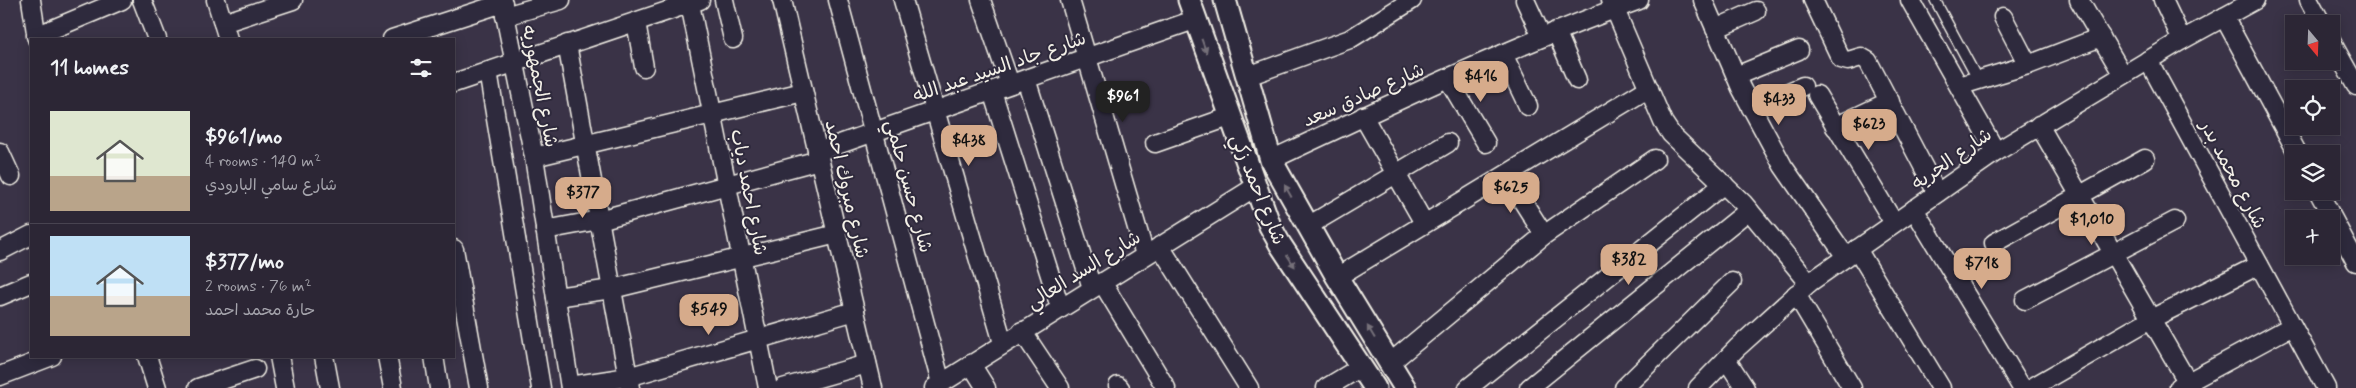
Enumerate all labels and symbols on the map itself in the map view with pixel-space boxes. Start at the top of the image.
north arrow [2285,15,2340,70]
street label: شارع الجمهوريه [515,23,564,150]
street label: شارع جاد السيد عبد الله [910,26,1089,109]
one-way arrow [1201,39,1208,54]
street label: شارع صادق سعد [1299,57,1428,133]
pin: $416 [1451,61,1511,103]
pin: $961 [1093,80,1153,123]
pin: $433 [1749,84,1809,126]
pin: $623 [1839,108,1899,151]
street label: شارع محمد بدر [2193,114,2272,233]
street label: شارع حسن حلمي [876,117,938,256]
street label: شارع مبروك احمد [818,118,875,261]
street label: شارع الحريه [1907,122,1997,196]
pin: $438 [939,124,999,167]
street label: شارع احمد دياب [724,127,773,257]
street label: شارع احمد زكي [1221,131,1291,250]
pin: $625 [1481,172,1541,214]
pin: $377 [553,176,613,219]
one-way arrow [1284,185,1293,198]
pin: $1,010 [2051,204,2133,246]
street label: شارع السد العالي [1022,225,1147,318]
pin: $382 [1599,244,1659,286]
pin: $718 [1952,248,2012,290]
one-way arrow [1286,255,1296,268]
pin: $549 [679,294,739,336]
one-way arrow [1366,325,1375,338]

